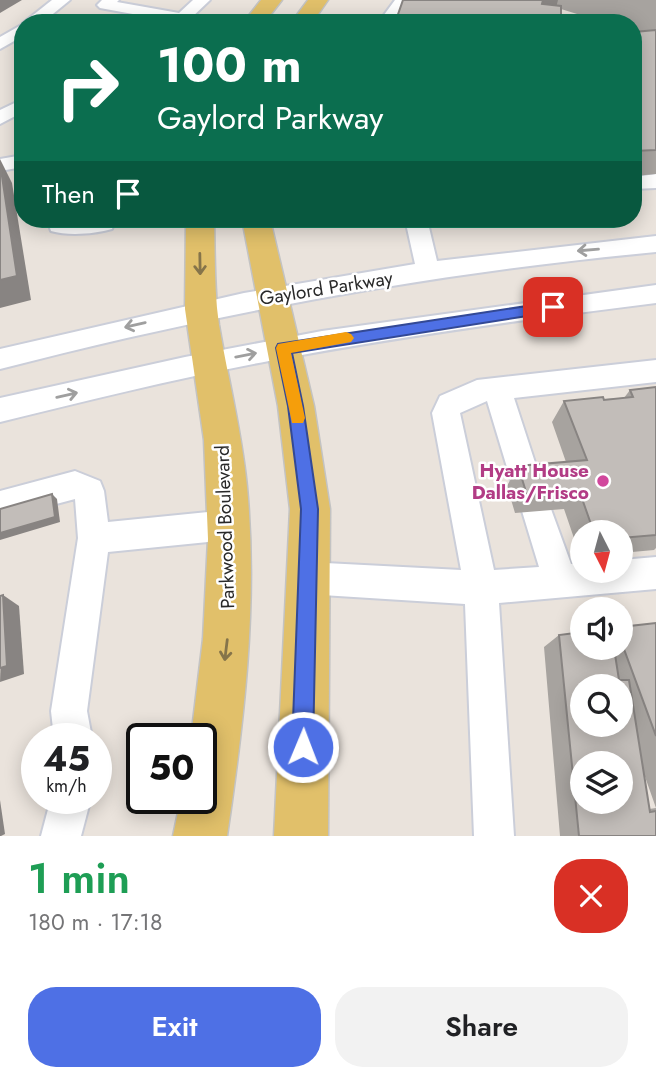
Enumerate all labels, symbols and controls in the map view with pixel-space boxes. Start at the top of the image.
text: 100 m [157,30,302,100]
icon: right [42,42,133,133]
text: Gaylord Parkway [157,95,383,141]
text: Then [42,175,95,213]
icon: arrive [109,175,147,213]
one-way arrow [577,244,600,257]
one-way arrow [194,252,207,275]
street label: Gaylord Parkway [258,264,395,312]
pin [523,277,583,337]
icon: arrive [534,288,572,326]
one-way arrow [124,318,147,332]
one-way arrow [234,348,257,362]
one-way arrow [55,388,77,401]
street label: Parkwood Boulevard [209,445,241,609]
place label: Hyatt House Dallas/Frisco [472,457,589,506]
marker: Hyatt House Dallas/Frisco [595,473,611,489]
north arrow [570,520,634,583]
map controls [570,520,633,814]
button: sound [570,597,633,660]
one-way arrow [219,638,232,660]
button: search [570,674,633,737]
position arrow [266,710,340,784]
speed limit sign: 50 [126,723,217,814]
text: 45 [43,734,90,784]
button: layers [570,751,633,814]
text: km/h [46,773,87,799]
text: 1 min [28,848,130,909]
button: close [554,859,628,933]
text: 180 m · 17:18 [28,905,162,939]
button: Exit [28,987,321,1067]
button: Share [335,987,628,1067]

